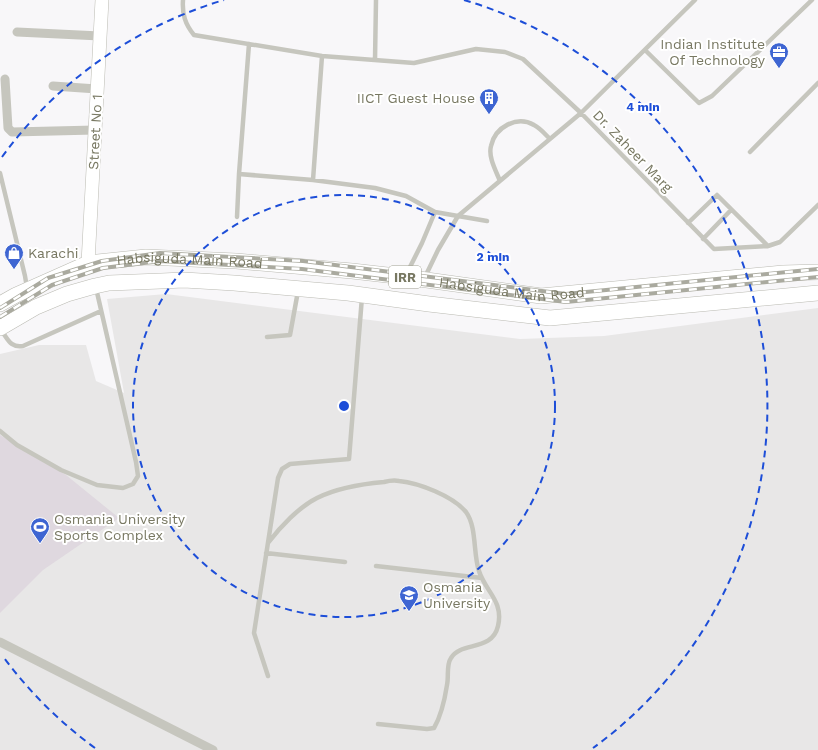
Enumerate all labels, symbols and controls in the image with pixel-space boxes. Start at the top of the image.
place label: Indian Institute Of Technology [660,36,766,68]
office icon: Indian Institute Of Technology [768,41,790,69]
building icon: IICT Guest House [478,87,500,115]
place label: IICT Guest House [357,90,475,106]
street label: Street No 1 [85,94,105,170]
text: 4 min [626,100,660,114]
street label: Dr. Zaheer Marg [590,107,676,196]
shop icon: Karachi [3,242,25,270]
place label: Karachi [28,245,79,261]
street label: Habsiguda Main Road [116,249,263,271]
text: 2 min [477,250,509,264]
road number: IRR [389,266,421,288]
street label: Habsiguda Main Road [438,274,585,304]
centre of rings [337,399,351,413]
place label: Osmania University Sports Complex [54,511,186,543]
sports icon: Osmania University Sports Complex [29,516,51,544]
place label: Osmania University [423,579,491,611]
school or university icon: Osmania University [398,584,420,612]

